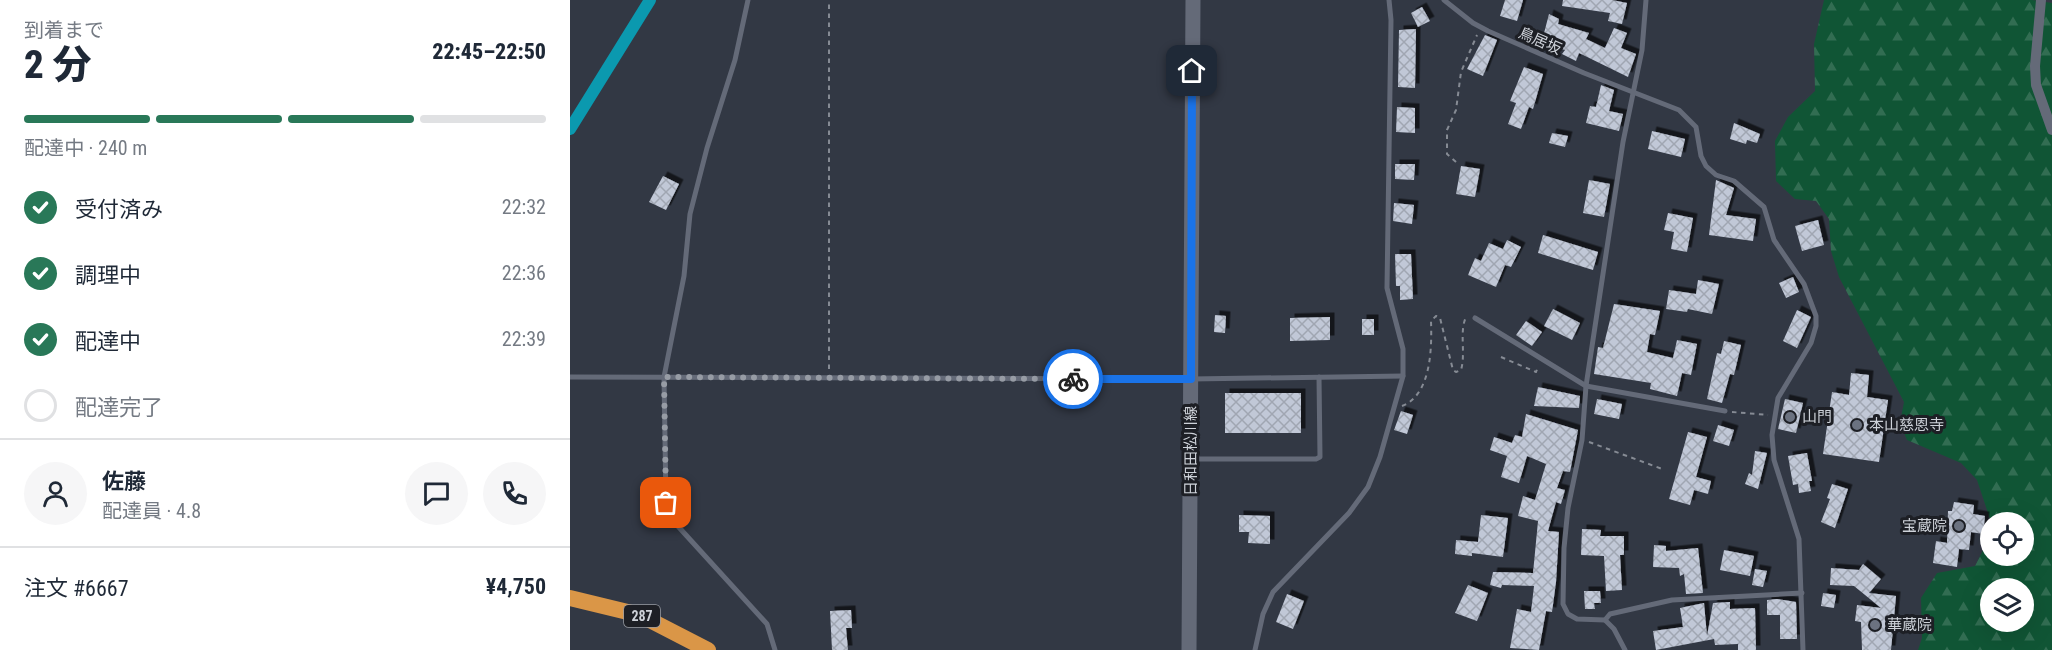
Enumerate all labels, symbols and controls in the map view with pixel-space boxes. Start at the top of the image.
text: 到着まで [24,18,104,42]
street label: 鳥居坂 [1516,24,1564,58]
text: 22:45–22:50 [432,39,546,64]
text: 2 分 [24,42,92,88]
pin [1166,45,1217,96]
icon: home [1175,54,1208,87]
text: 配達中 · 240 m [24,136,147,160]
icon: check [24,191,57,224]
text: 22:32 [502,195,546,219]
text: 受付済み [75,197,163,222]
icon: check [24,257,57,290]
text: 22:36 [502,261,546,285]
text: 調理中 [75,263,141,288]
icon: check [24,323,57,356]
text: 22:39 [502,327,546,351]
text: 配達中 [75,329,141,354]
courier [1043,349,1103,409]
icon: bike [1057,363,1090,396]
text: 配達完了 [75,395,163,420]
street label: 日和田松川線 [1182,406,1200,496]
place label: 山門 [1802,408,1832,426]
marker: 山門 [1783,410,1797,424]
place label: 本山慈恩寺 [1869,416,1944,434]
marker: 本山慈恩寺 [1850,418,1864,432]
button: person [24,462,87,525]
button: chat [405,462,468,525]
button: phone [483,462,546,525]
text: 佐藤 [102,469,146,494]
pin [640,477,691,528]
icon: bag [649,486,682,519]
text: 配達員 · 4.8 [102,499,201,523]
map controls [1980,512,2034,632]
button: locate [1980,512,2034,566]
place label: 宝蔵院 [1902,517,1947,535]
marker: 宝蔵院 [1952,519,1966,533]
text: ¥4,750 [486,574,546,599]
text: 注文 #6667 [24,576,129,601]
button: layers [1980,578,2034,632]
road number: 287 [624,605,660,627]
place label: 華蔵院 [1887,616,1932,634]
marker: 華蔵院 [1868,618,1882,632]

